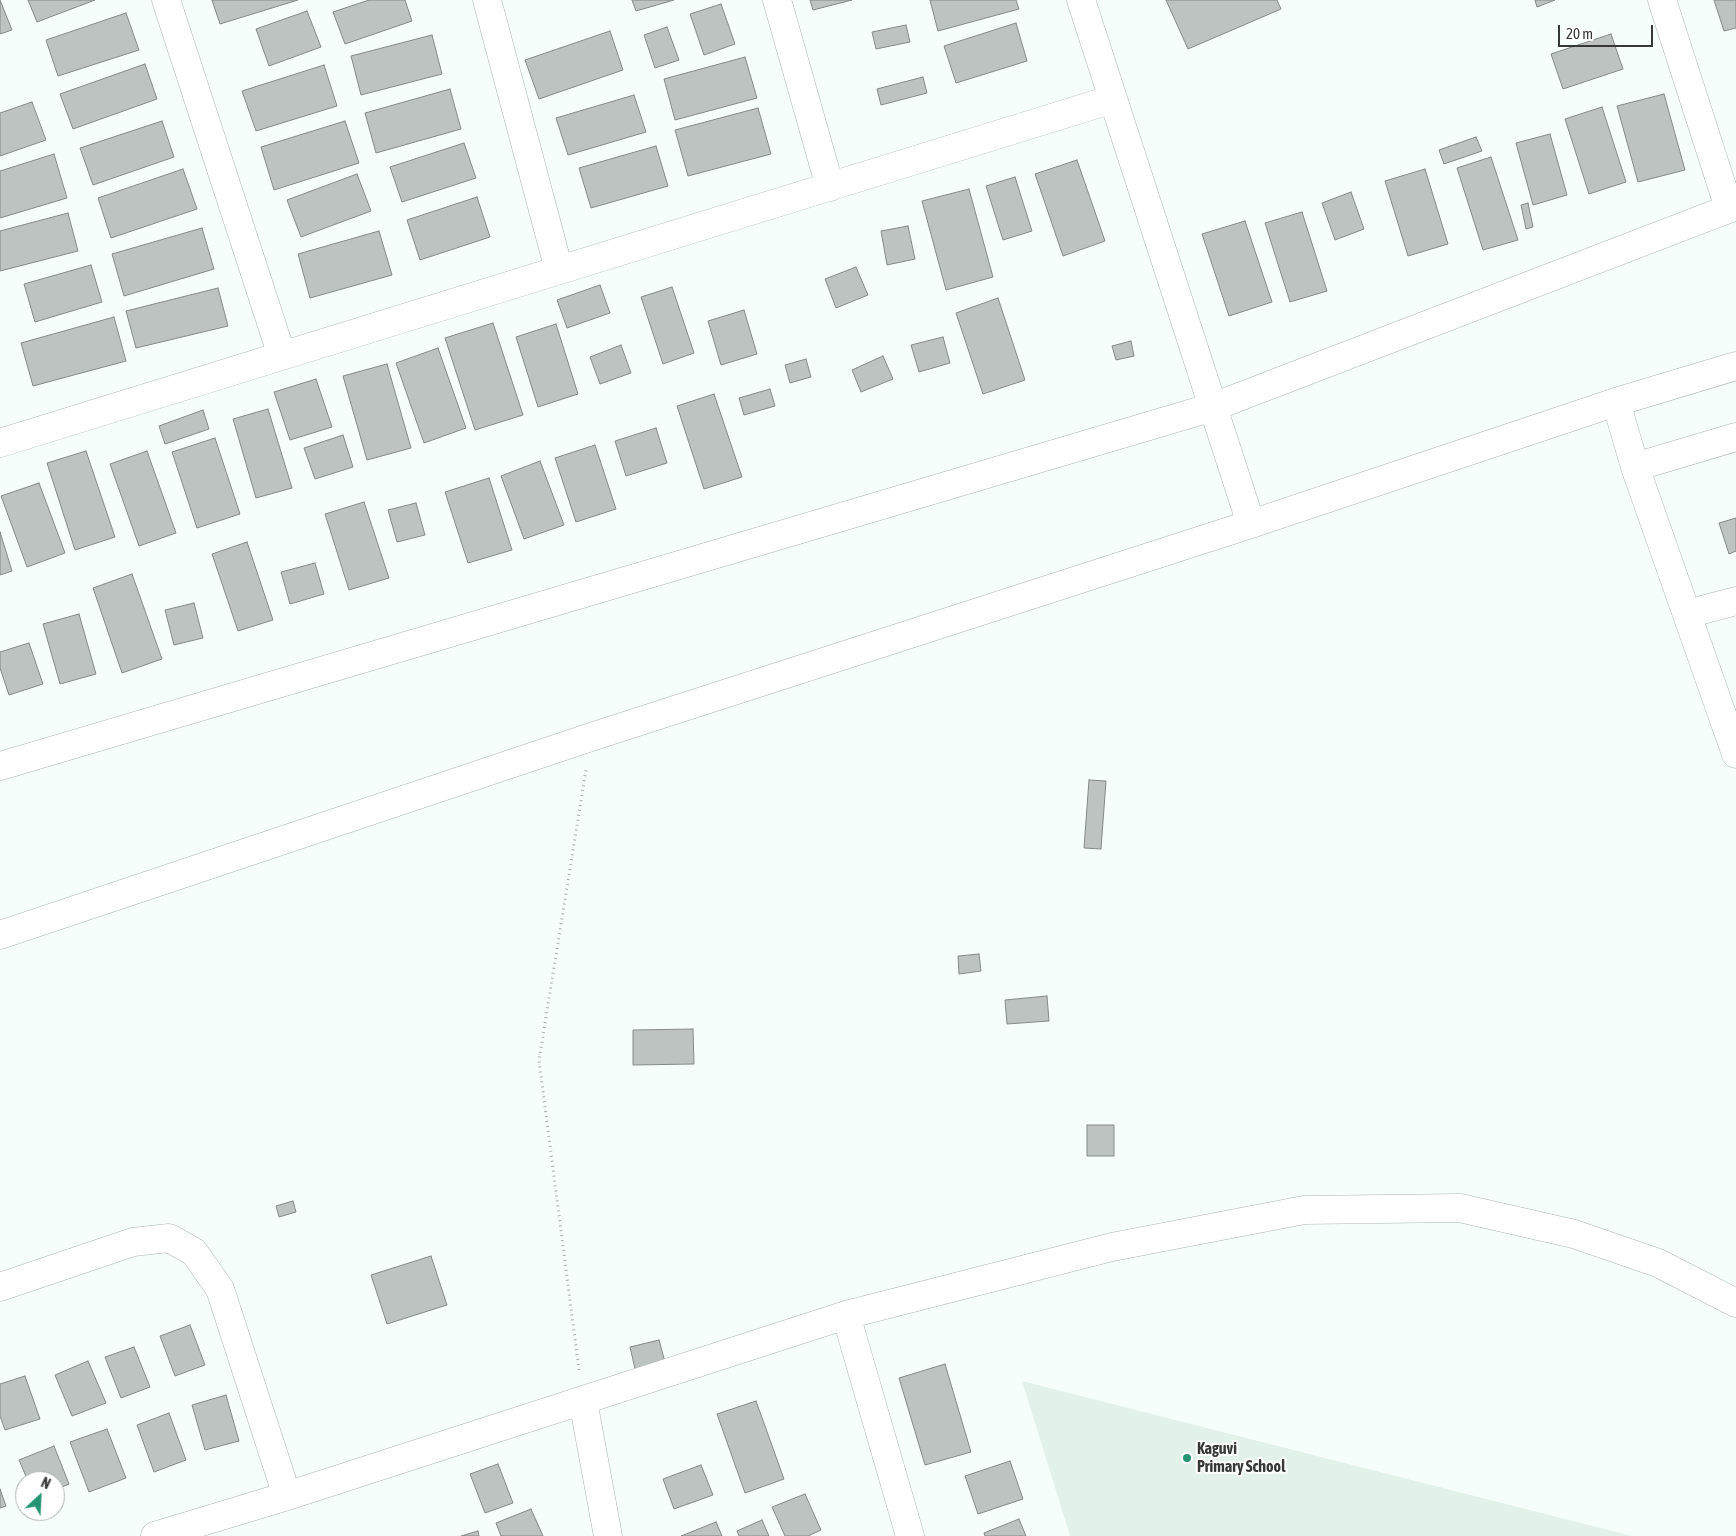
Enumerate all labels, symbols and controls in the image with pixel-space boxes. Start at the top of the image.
scale bar [1561,15,1656,47]
text: 20 m [1566,25,1593,42]
place label: Kaguvi Primary School [1197,1439,1285,1477]
marker: Kaguvi Primary School [1181,1452,1193,1464]
north arrow [15,1471,65,1521]
text: N [39,1474,53,1492]

